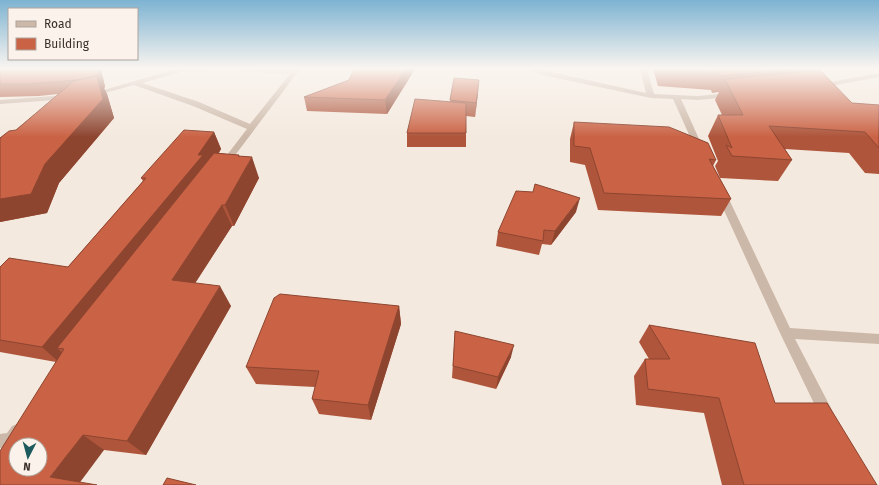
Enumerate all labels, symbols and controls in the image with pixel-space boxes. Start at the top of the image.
legend [8,8,138,60]
text: Road [44,17,72,31]
text: Building [44,37,90,51]
north arrow [8,437,48,477]
text: N [23,460,31,473]

